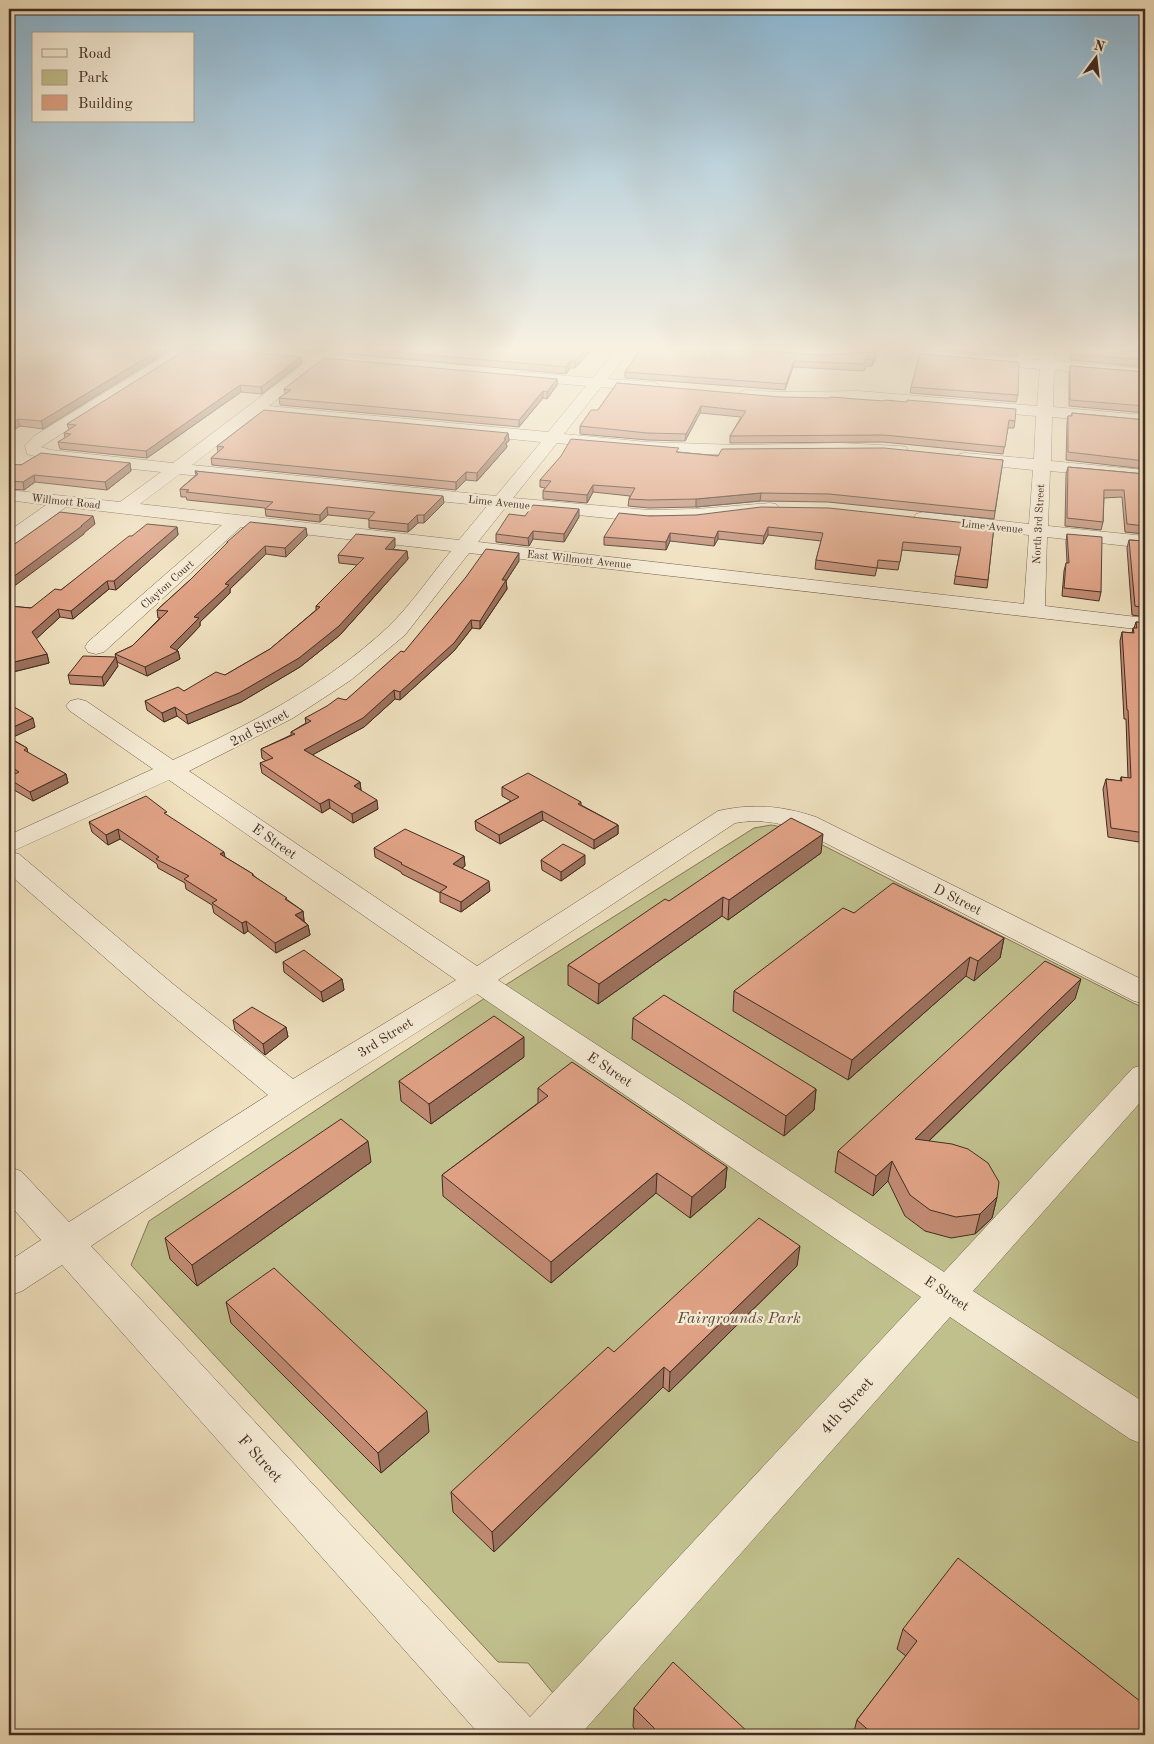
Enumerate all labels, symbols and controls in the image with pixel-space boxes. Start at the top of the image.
legend [32,32,195,122]
north arrow [1072,32,1122,82]
text: N [1092,38,1106,55]
text: Road [78,47,112,62]
text: Park [78,71,109,86]
text: Building [78,97,133,112]
street label: North 3rd Street [1032,484,1047,564]
street label: Willmott Road [31,493,101,512]
street label: Lime Avenue [467,495,530,512]
street label: Lime Avenue [960,519,1023,536]
street label: East Willmott Avenue [526,550,632,571]
street label: Clayton Court [139,559,197,612]
street label: 2nd Street [228,707,291,749]
street label: E Street [250,822,299,862]
street label: D Street [931,882,984,918]
street label: 3rd Street [355,1015,416,1060]
street label: E Street [585,1050,634,1090]
street label: E Street [922,1274,971,1314]
park label: Fairgrounds Park [676,1311,801,1327]
street label: 4th Street [818,1375,877,1438]
street label: F Street [234,1433,285,1486]

